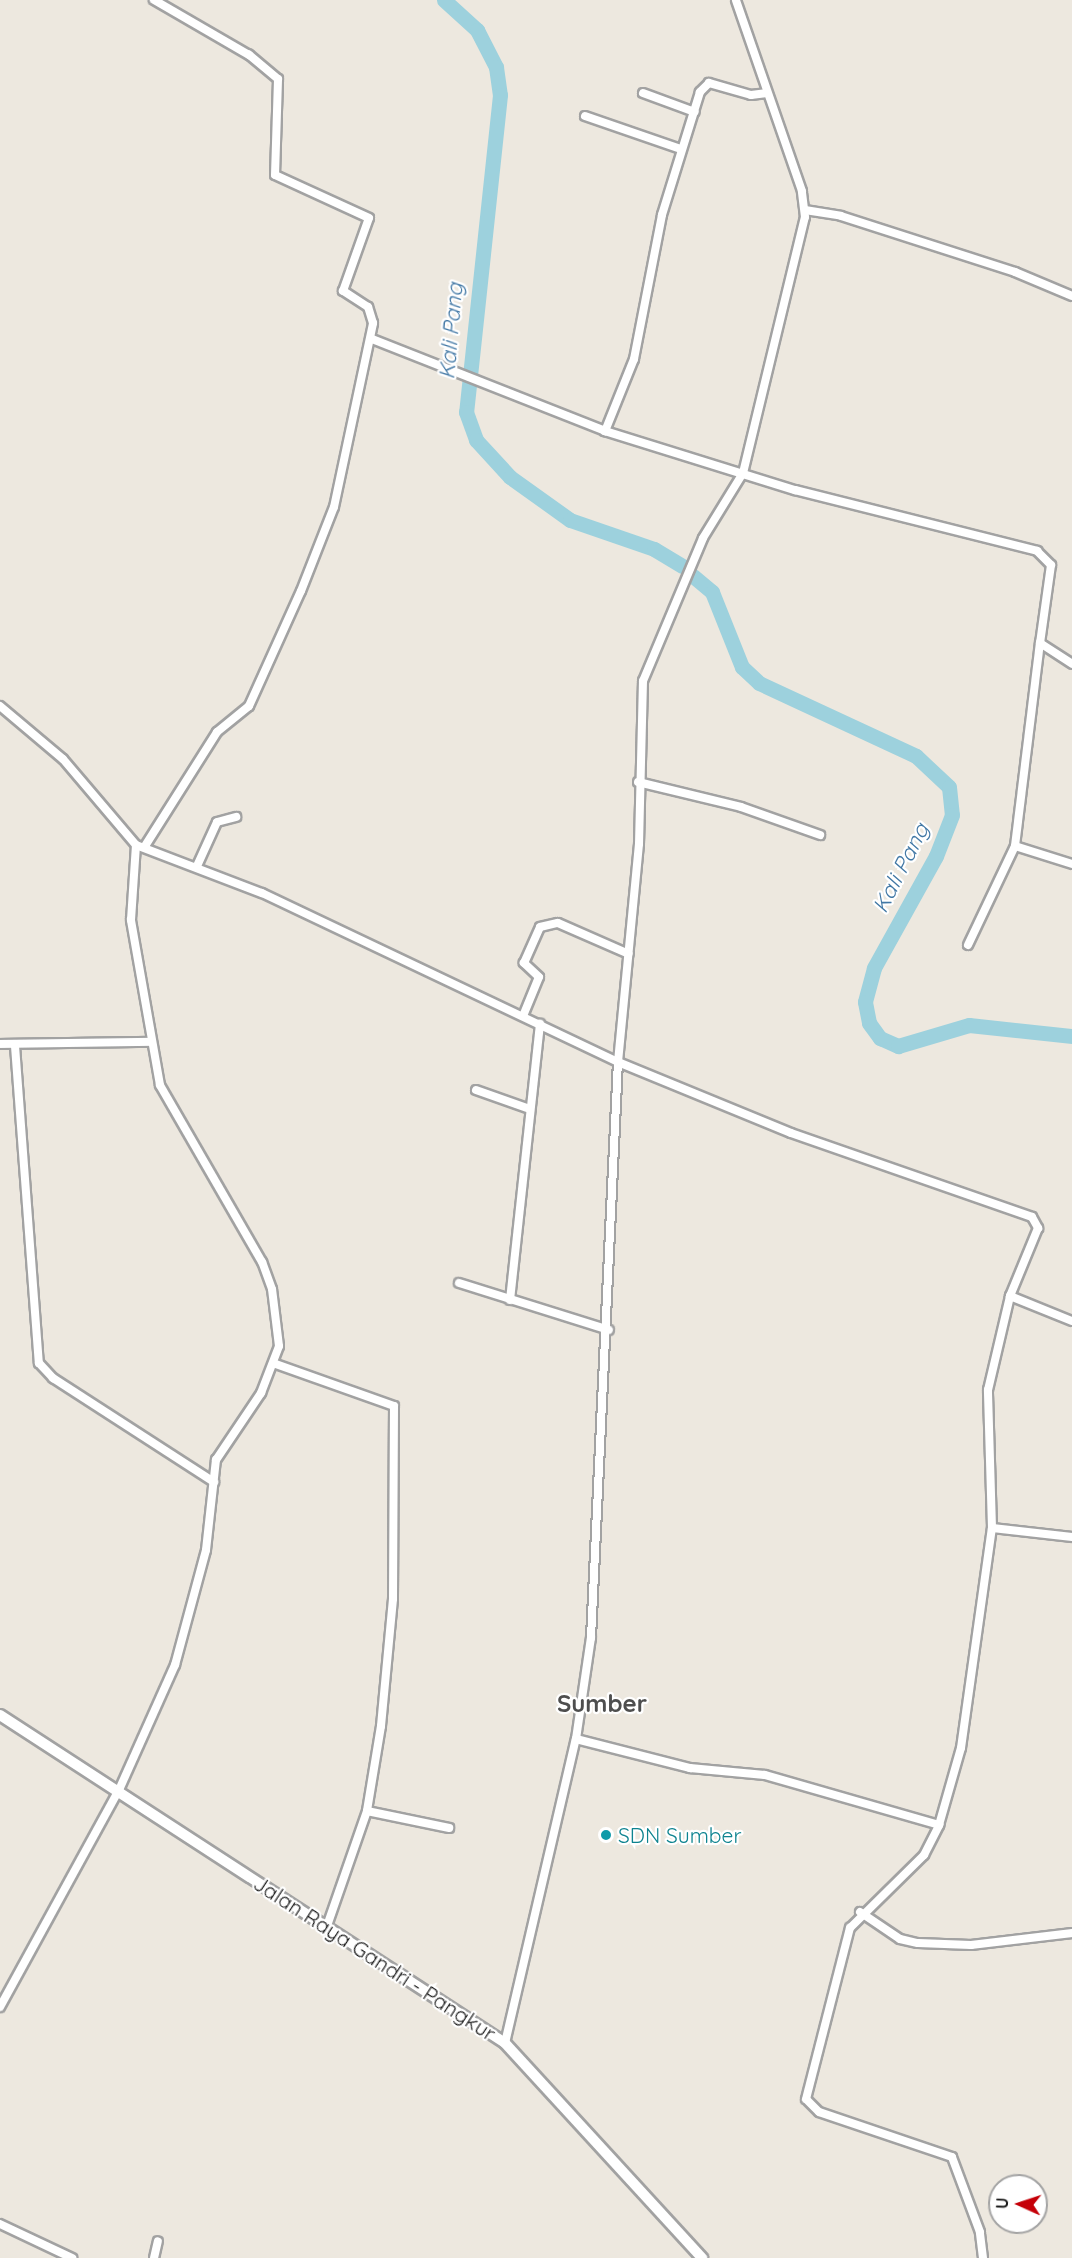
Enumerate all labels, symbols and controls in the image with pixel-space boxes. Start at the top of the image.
water label: Kali Pang [434,282,468,380]
water label: Kali Pang [867,819,935,917]
district label: Sumber [557,1690,647,1718]
place label: SDN Sumber [618,1822,742,1848]
marker: SDN Sumber [599,1828,613,1842]
street label: Jalan Raya Gandri - Pangkur [249,1870,501,2046]
north arrow [988,2174,1048,2234]
text: U [992,2197,1012,2209]

